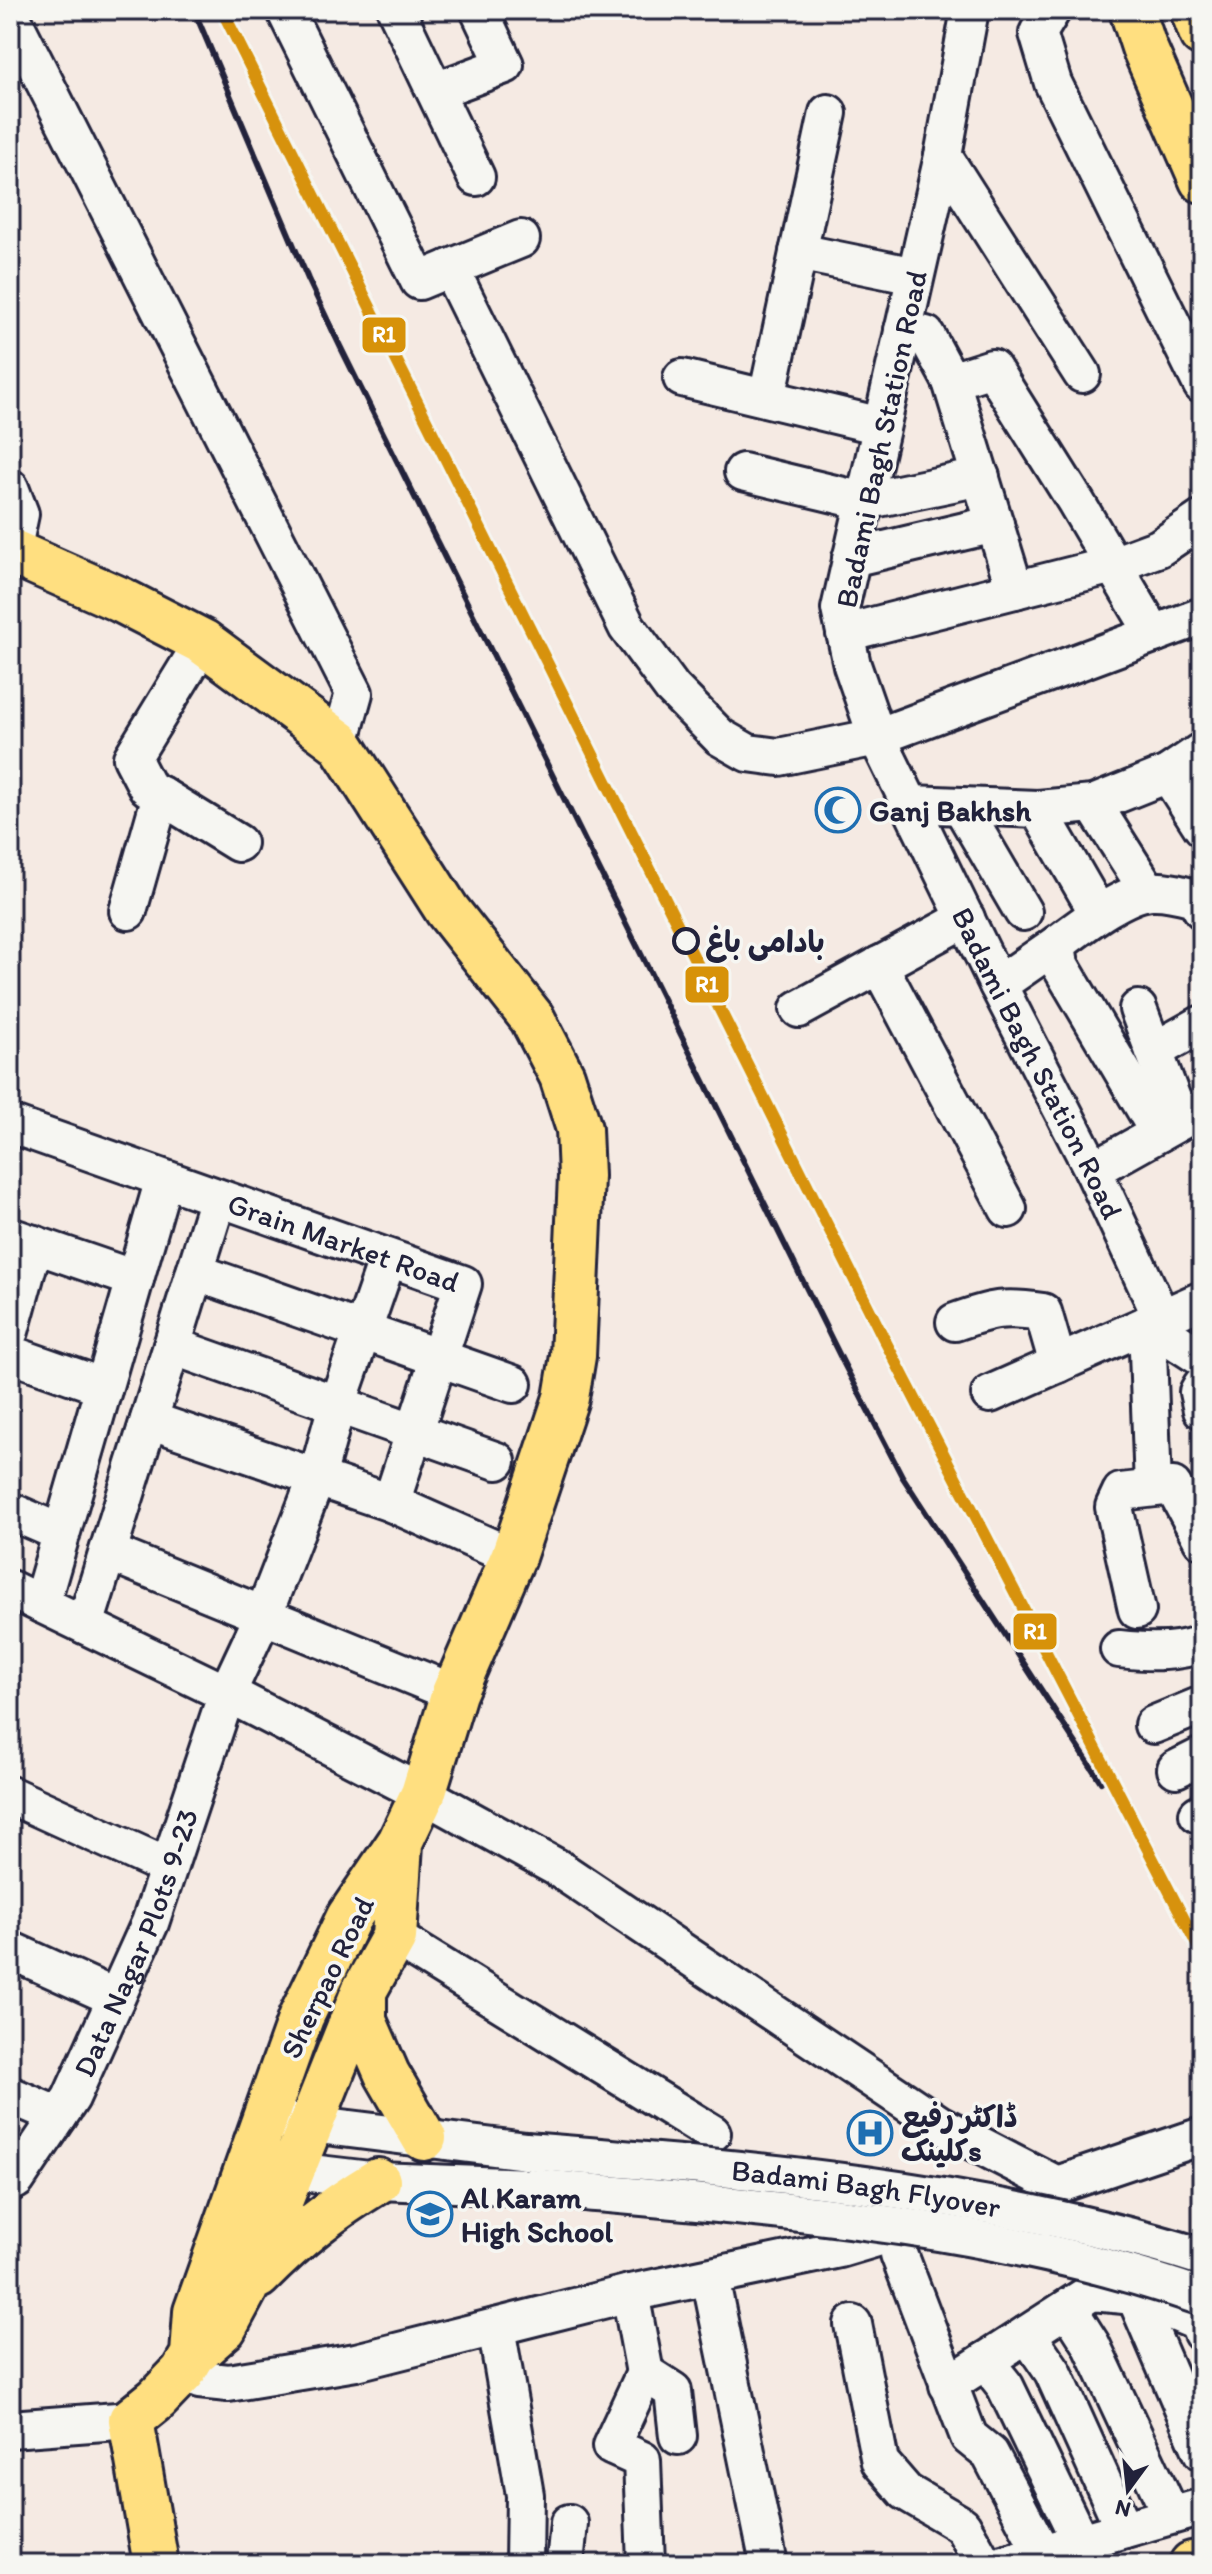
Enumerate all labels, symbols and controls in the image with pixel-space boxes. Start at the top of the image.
street label: Badami Bagh Station Road [827,267,935,611]
line badge: R1 [361,316,407,354]
text: R1 [372,321,397,348]
mosque icon: Ganj Bakhsh [814,786,862,834]
place label: Ganj Bakhsh [869,792,1032,829]
street label: Badami Bagh Station Road [944,901,1132,1225]
place label: بادامی باغ [706,923,825,963]
marker: بادامی باغ [673,928,699,954]
line badge: R1 [684,965,730,1004]
text: R1 [695,971,720,998]
street label: Grain Market Road [223,1184,465,1300]
line badge: R1 [1012,1612,1058,1651]
text: R1 [1023,1618,1048,1645]
street label: Data Nagar Plots 9-23 [65,1804,206,2082]
street label: Sherpao Road [272,1889,382,2064]
place label: ڈاکٹر رفیع کلینکs [901,2098,1018,2169]
hospital icon: ڈاکٹر رفیع کلینکs [846,2109,894,2157]
street label: Badami Bagh Flyover [730,2151,1004,2225]
place label: Al Karam High School [460,2179,614,2250]
school or university icon: Al Karam High School [406,2190,454,2238]
north arrow [1088,2450,1168,2530]
text: N [1112,2494,1134,2524]

